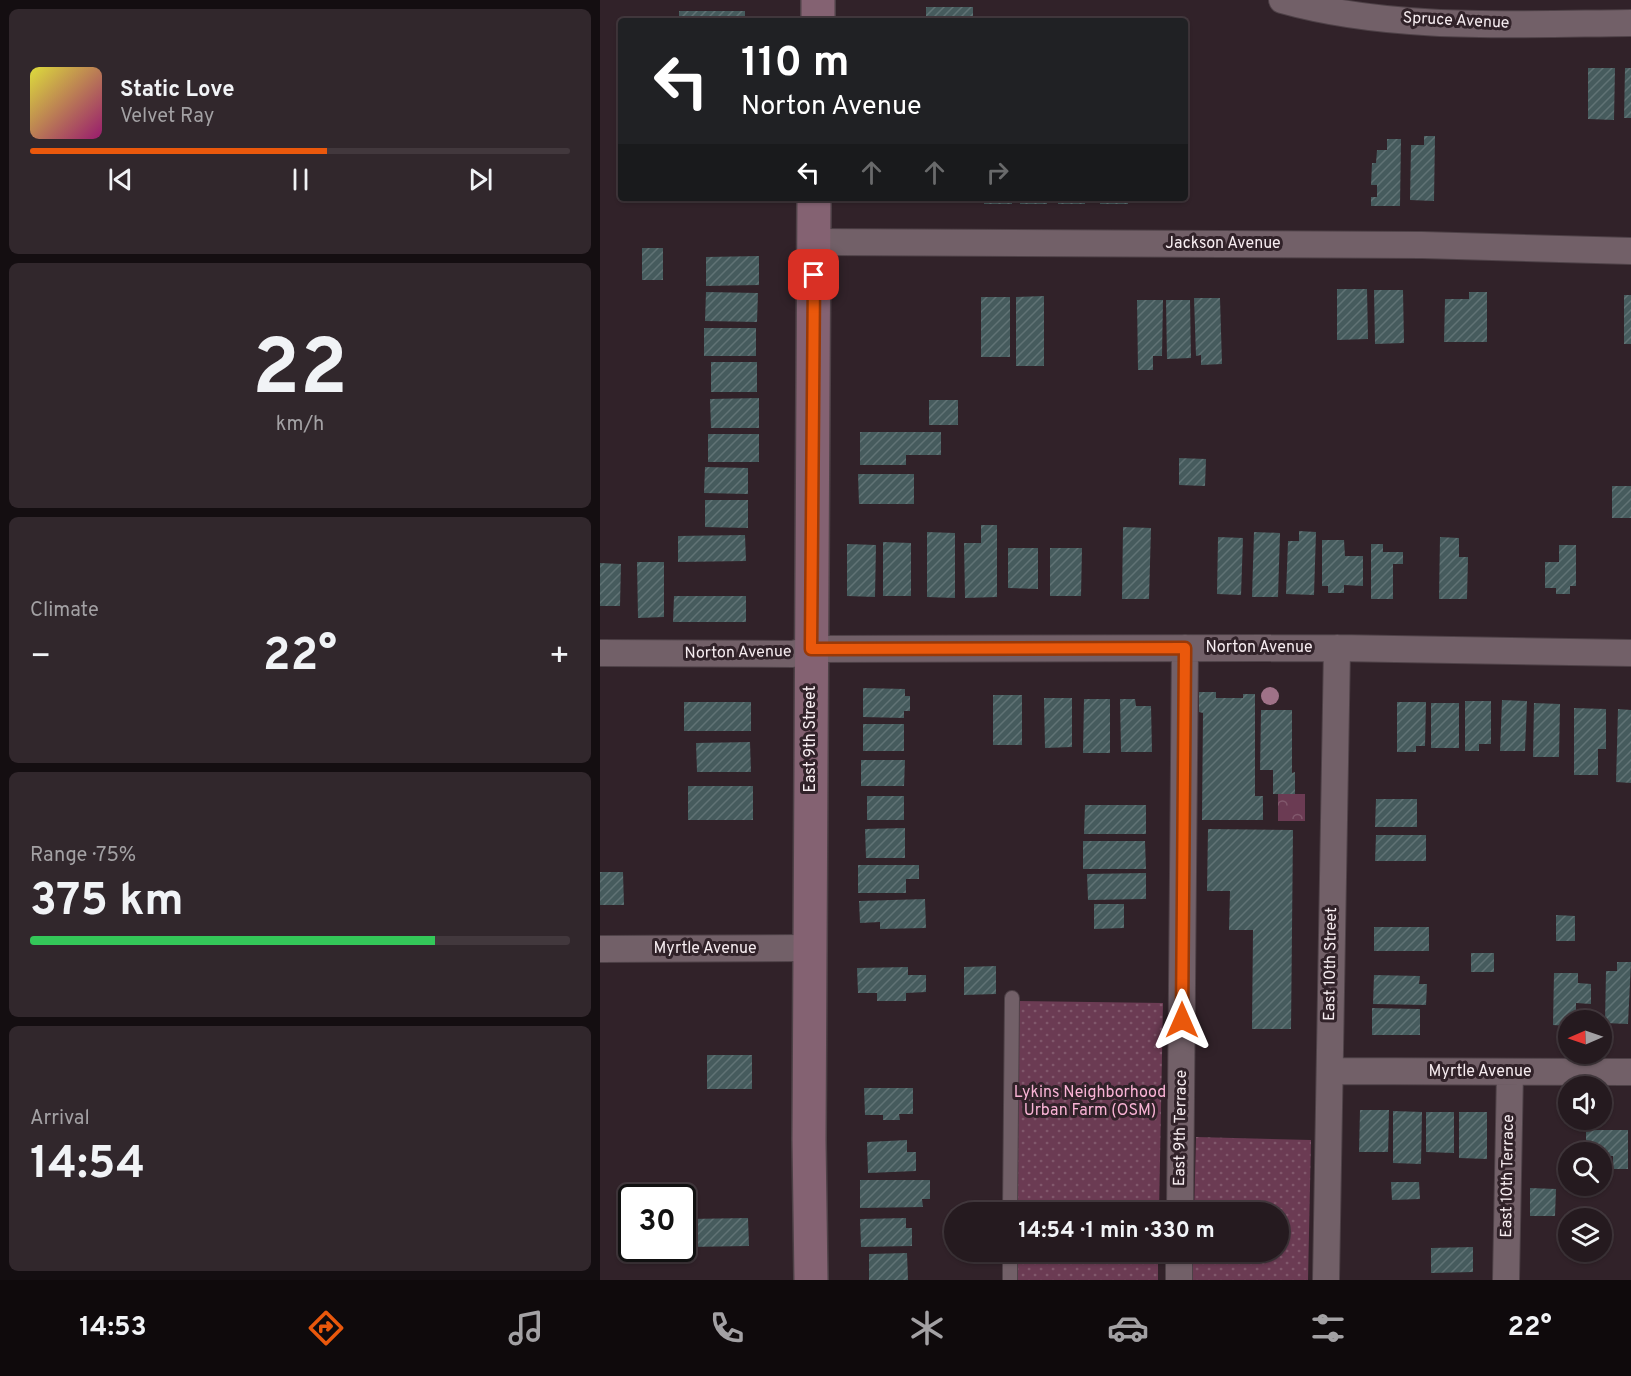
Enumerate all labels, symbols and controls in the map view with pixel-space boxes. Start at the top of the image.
street label: Spruce Avenue [1402,8,1510,34]
text: 110 m [741,38,850,91]
icon: left [642,42,720,120]
text: Static Love [120,77,234,104]
text: Norton Avenue [741,90,922,124]
text: Velvet Ray [120,104,214,130]
icon: left [792,156,825,189]
icon: ahead [855,156,888,189]
icon: ahead [918,156,951,189]
icon: right [981,156,1014,189]
icon: previous [104,163,137,196]
icon: pause [284,163,317,196]
icon: next [464,163,497,196]
street label: Jackson Avenue [1165,234,1281,254]
pin [788,249,839,300]
icon: arrive [797,258,830,291]
text: 22 [252,323,348,422]
text: km/h [276,412,324,438]
text: Climate [30,598,99,624]
text: 22° [263,629,337,686]
text: − [30,637,51,679]
text: + [549,637,570,679]
street label: Norton Avenue [1205,638,1313,658]
street label: Norton Avenue [684,642,792,664]
street label: East 9th Street [801,685,821,793]
text: Range · 75% [30,843,136,869]
text: 375 km [30,874,184,931]
street label: East 10th Street [1320,907,1342,1021]
street label: Myrtle Avenue [653,939,757,959]
position arrow [1150,988,1214,1052]
north arrow [1558,1010,1612,1064]
map controls [1558,1010,1612,1262]
street label: Myrtle Avenue [1428,1062,1532,1082]
street label: East 9th Terrace [1170,1070,1192,1186]
button: sound [1558,1076,1612,1130]
park label: Lykins Neighborhood Urban Farm (OSM) [1014,1083,1166,1121]
text: Arrival [30,1106,90,1132]
street label: East 10th Terrace [1497,1114,1519,1238]
text: 14:54 [30,1137,145,1194]
button: search [1558,1142,1612,1196]
speed limit sign: 30 [618,1184,696,1262]
button: layers [1558,1208,1612,1262]
text: 14:54 · 1 min · 330 m [1018,1218,1215,1245]
icon: directions [305,1307,347,1349]
icon: music [505,1307,547,1349]
icon: phone [706,1307,748,1349]
icon: climate [906,1307,948,1349]
icon: car [1107,1307,1149,1349]
icon: filters [1307,1307,1349,1349]
text: 14:53 [79,1311,147,1345]
text: 22° [1507,1311,1552,1345]

